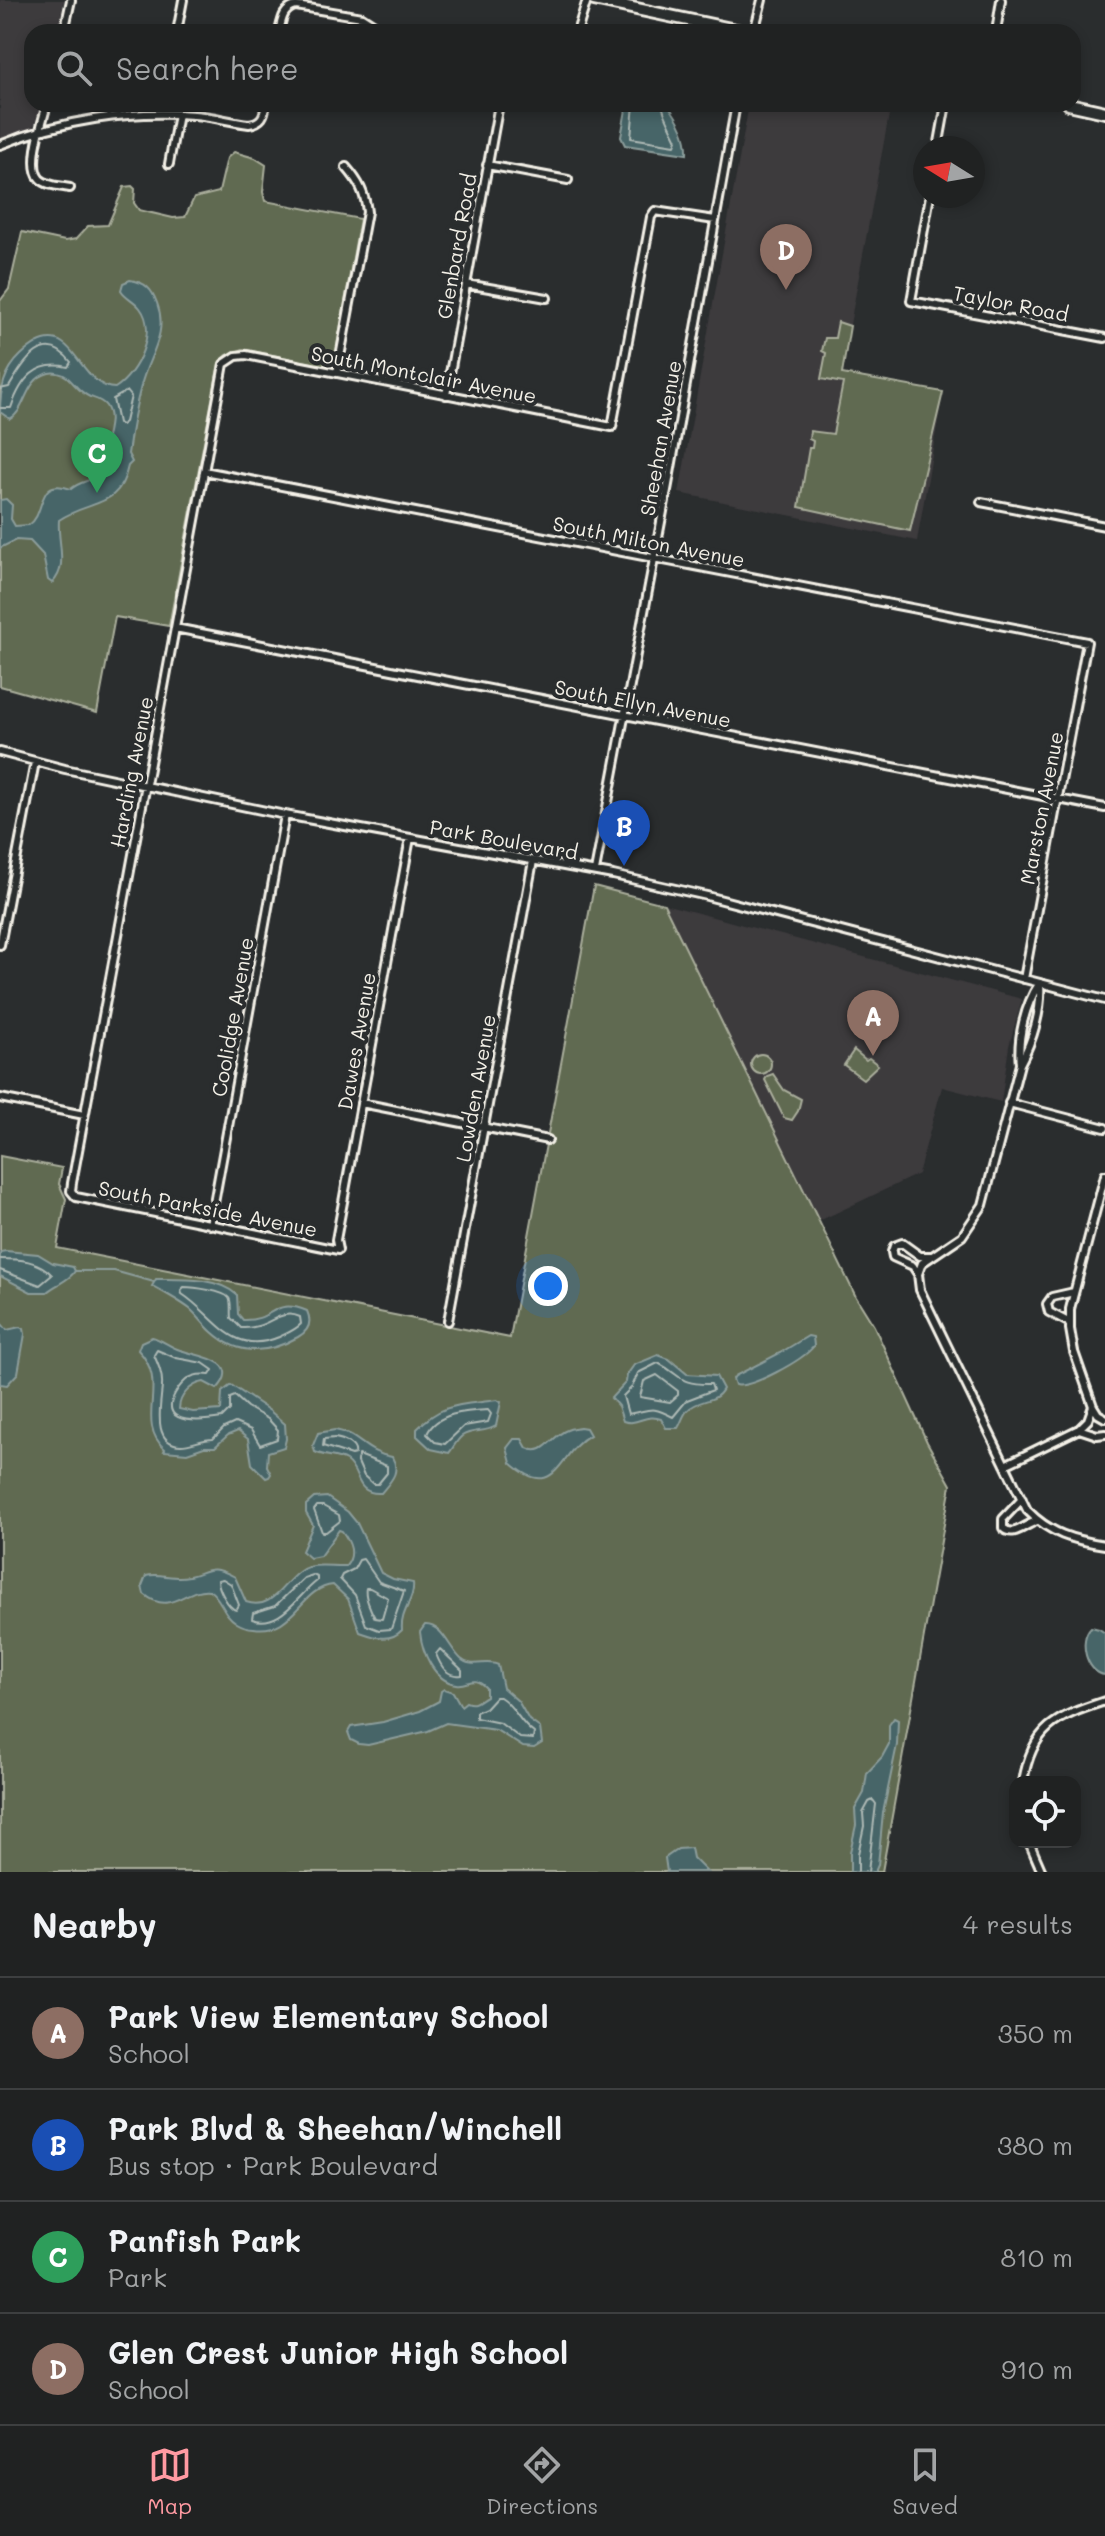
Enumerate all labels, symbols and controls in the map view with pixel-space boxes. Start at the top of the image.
search box [24,24,1081,112]
icon: search [52,46,96,90]
text: Search here [116,48,299,88]
north arrow [913,136,985,208]
street label: Glenbard Road [430,171,482,321]
pin: D [760,224,812,290]
street label: Taylor Road [951,279,1071,327]
street label: South Montclair Avenue [309,339,539,409]
street label: Sheehan Avenue [634,358,686,518]
pin: C [71,427,123,493]
street label: South Milton Avenue [551,510,747,572]
street label: South Ellyn Avenue [553,673,733,733]
street label: Harding Avenue [104,694,158,850]
street label: Marston Avenue [1013,729,1069,887]
pin: B [598,800,650,866]
street label: Park Boulevard [428,813,580,865]
street label: Coolidge Avenue [205,935,259,1099]
street label: Dawes Avenue [331,970,381,1112]
pin: A [847,990,899,1056]
street label: Lowden Avenue [449,1012,501,1164]
street label: South Parkside Avenue [96,1174,320,1242]
your location [528,1266,568,1306]
map controls [1009,1776,1081,1848]
button: locate [1009,1776,1081,1848]
text: Nearby [32,1902,157,1947]
text: 4 results [963,1907,1073,1941]
text: Park View Elementary School [108,1996,549,2036]
text: A [49,2016,67,2050]
text: 350 m [998,2016,1073,2050]
text: School [108,2036,190,2070]
text: Park Blvd & Sheehan/Winchell [108,2108,562,2148]
text: B [49,2128,67,2162]
text: 380 m [997,2128,1073,2162]
text: Bus stop · Park Boulevard [108,2148,438,2182]
text: Panfish Park [108,2220,301,2260]
text: C [48,2240,68,2274]
text: 810 m [1001,2240,1073,2274]
text: Park [108,2260,167,2294]
text: Glen Crest Junior High School [108,2332,568,2372]
text: D [49,2352,67,2386]
text: 910 m [1001,2352,1073,2386]
text: School [108,2372,190,2406]
tab: Map [147,2443,192,2520]
tab: Directions [486,2443,598,2520]
tab: Saved [893,2443,958,2520]

